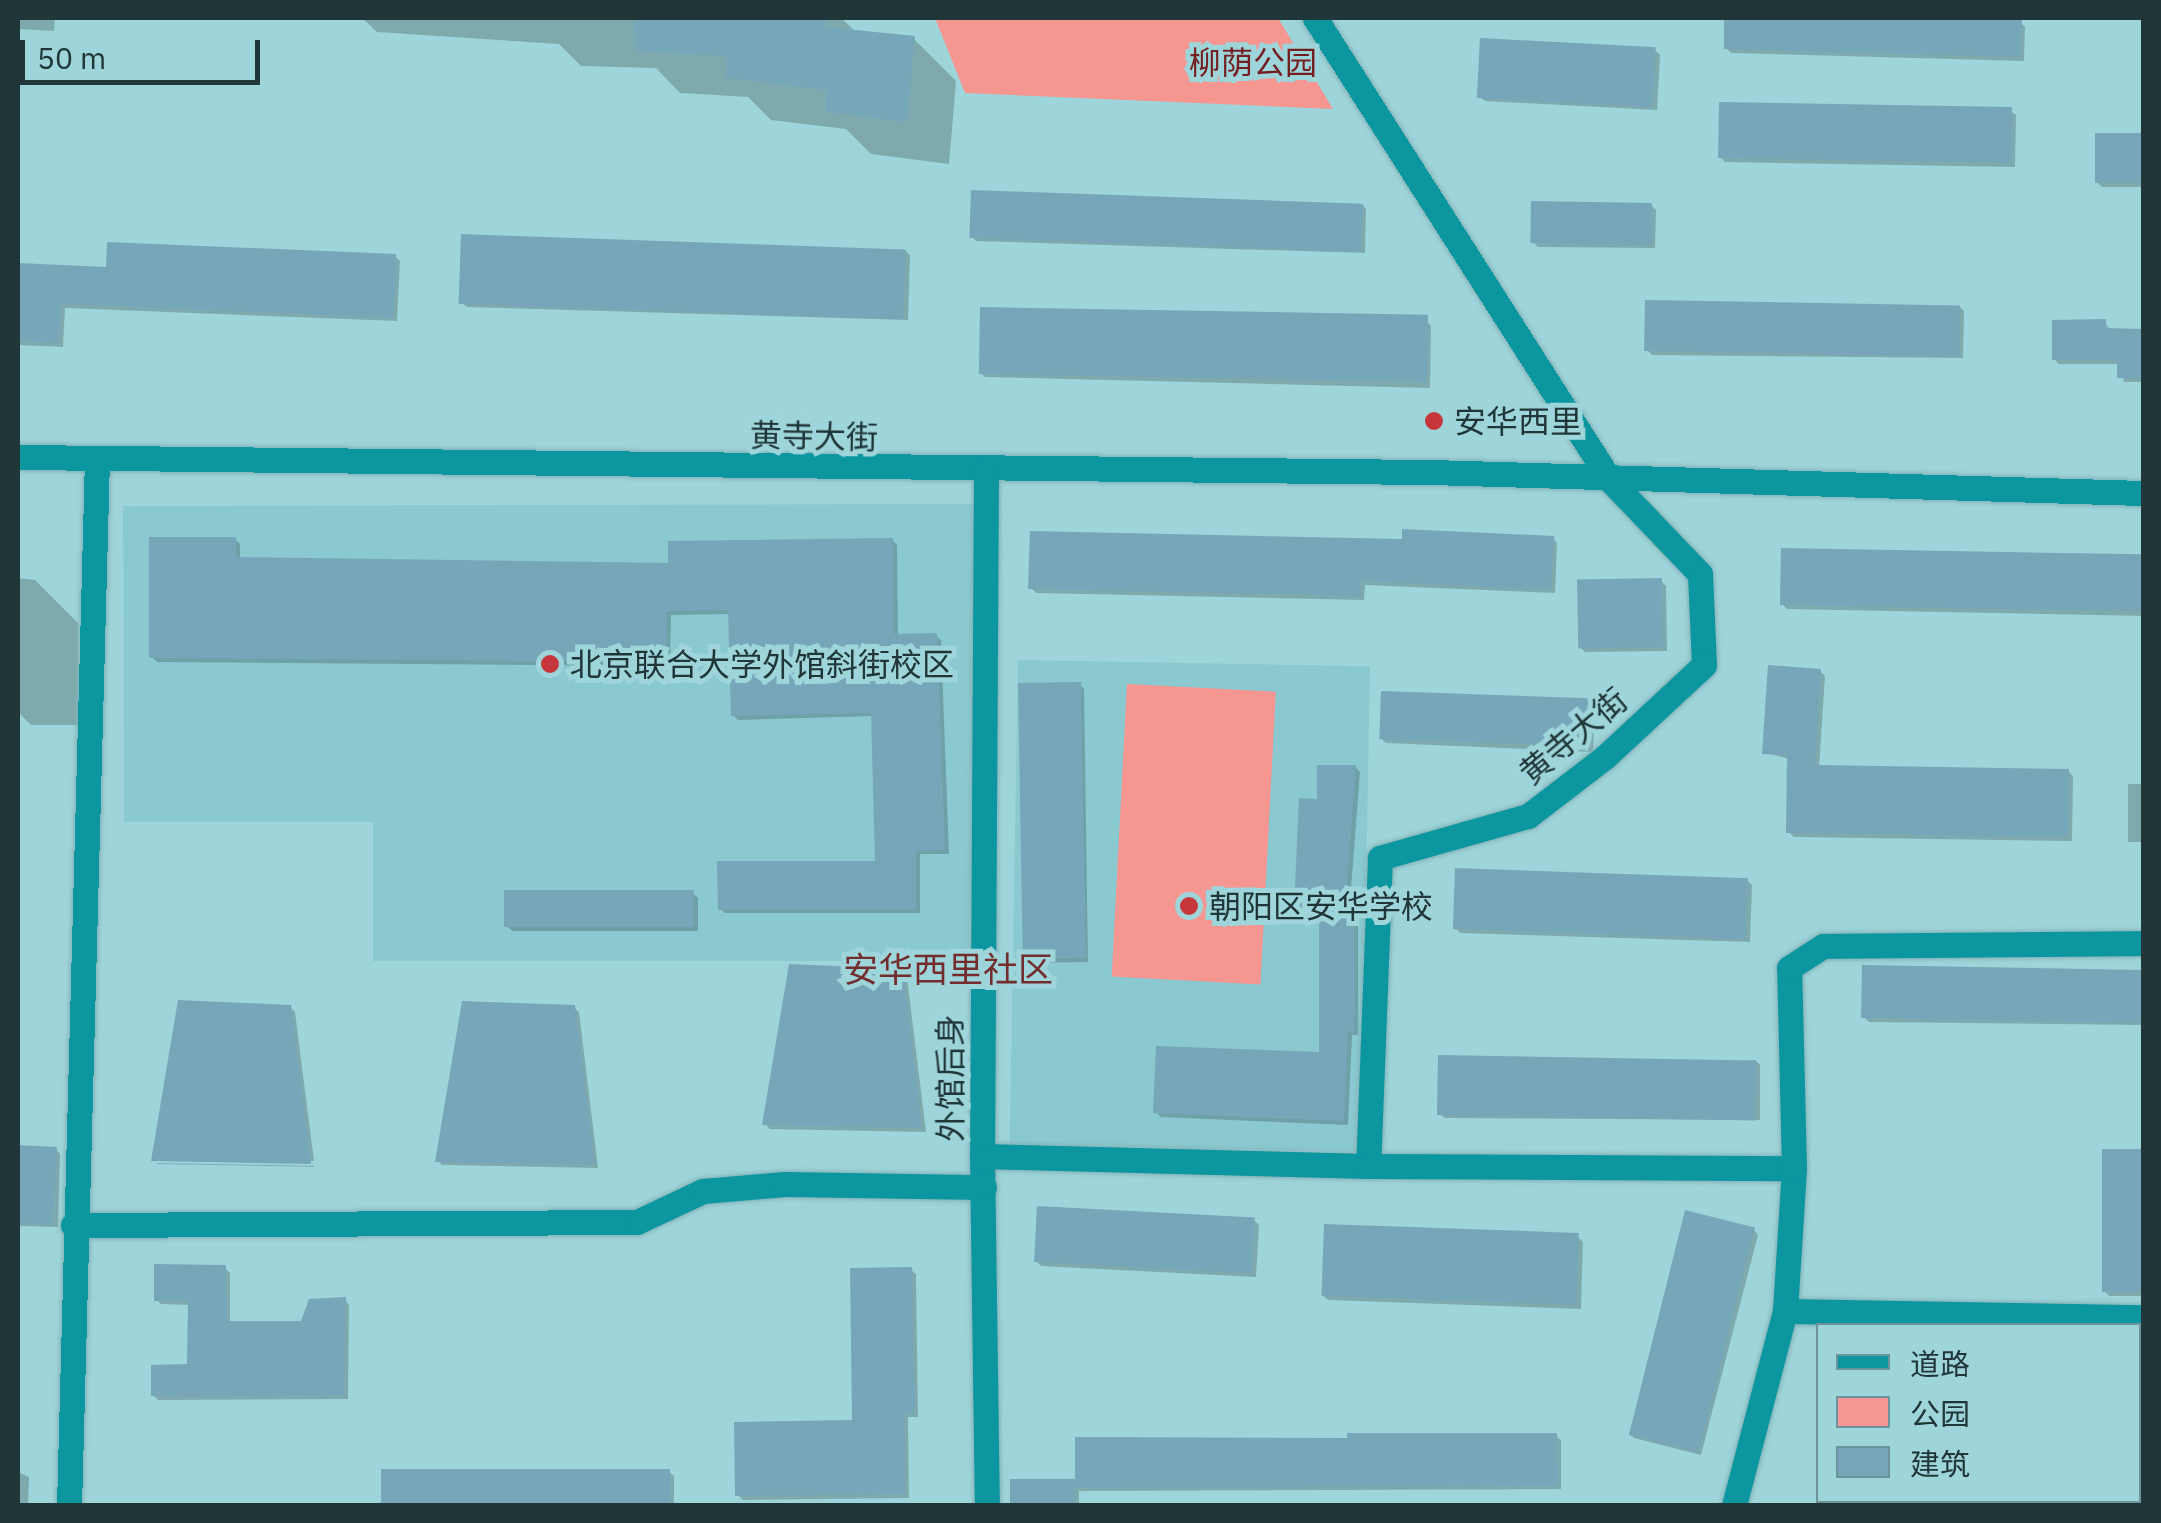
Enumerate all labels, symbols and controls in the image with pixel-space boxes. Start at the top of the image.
scale bar [25,20,265,82]
text: 50 m [37,38,106,77]
park label: 柳荫公园 [1189,43,1317,81]
place label: 安华西里 [1454,402,1582,440]
marker: 安华西里 [1423,410,1445,432]
street label: 黄寺大街 [750,416,878,456]
place label: 北京联合大学外馆斜街校区 [570,645,954,683]
marker: 北京联合大学外馆斜街校区 [539,653,561,675]
street label: 黄寺大街 [1512,680,1634,792]
place label: 朝阳区安华学校 [1209,887,1433,925]
marker: 朝阳区安华学校 [1178,895,1200,917]
district label: 安华西里社区 [843,948,1053,990]
street label: 外馆后身 [931,1014,969,1142]
legend [1816,1323,2141,1503]
text: 道路 [1910,1344,1970,1383]
text: 公园 [1910,1394,1970,1433]
text: 建筑 [1910,1444,1970,1483]

